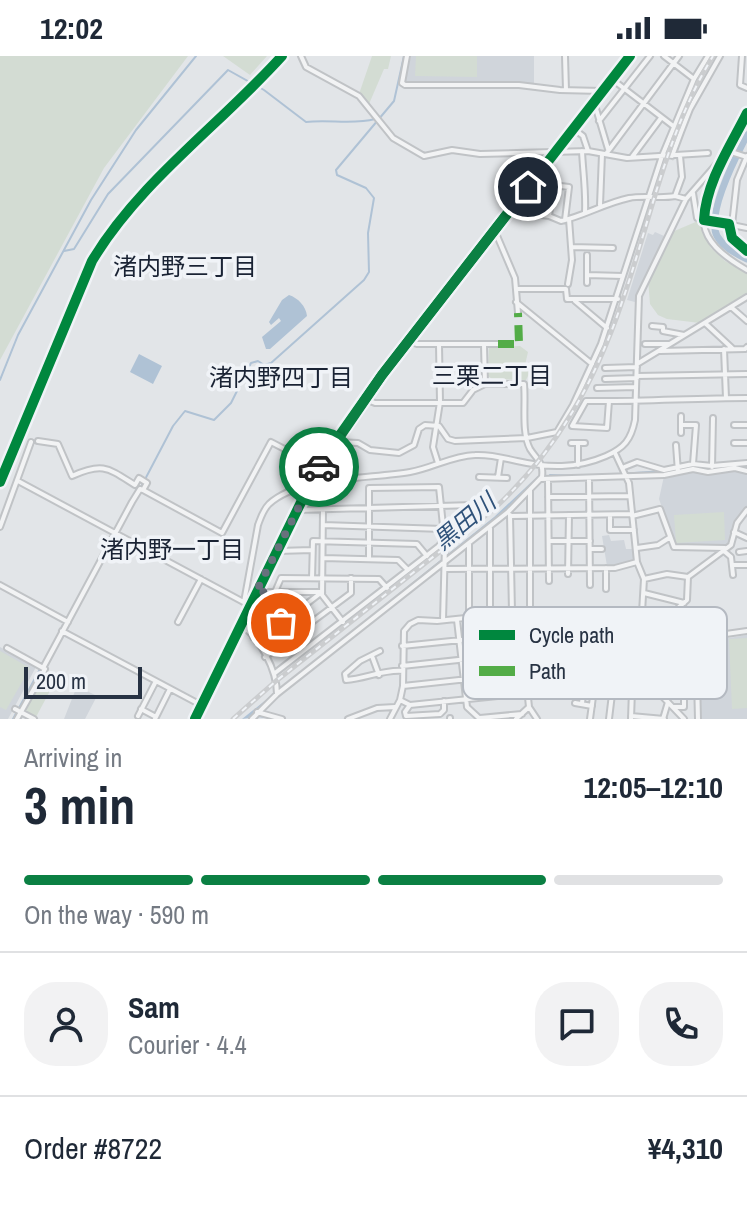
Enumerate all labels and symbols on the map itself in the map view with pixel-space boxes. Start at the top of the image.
pin [494,153,562,221]
district label: 渚内野三丁目 [113,250,257,282]
district label: 三栗二丁目 [432,359,552,391]
district label: 渚内野四丁目 [209,361,353,393]
courier [279,427,359,507]
water label: 黒田川 [426,484,504,556]
district label: 渚内野一丁目 [100,533,244,565]
pin [247,589,315,657]
legend [463,607,727,699]
text: Cycle path [529,620,614,650]
text: Path [529,656,566,686]
scale bar [24,663,142,699]

